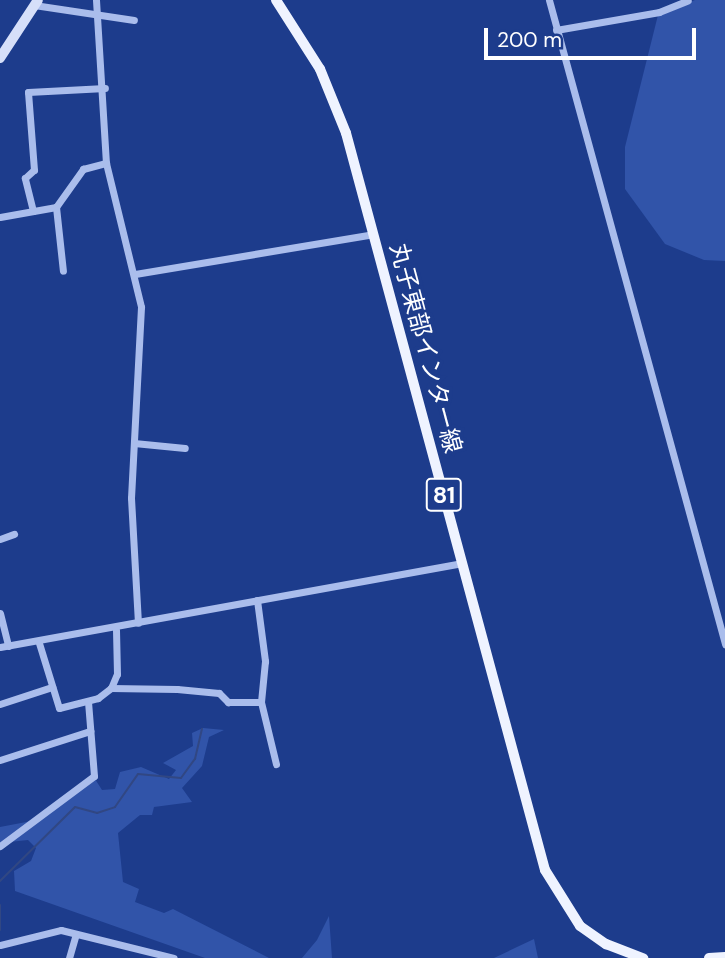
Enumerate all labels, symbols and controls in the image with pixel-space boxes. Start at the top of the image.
scale bar [487,14,699,58]
text: 200 m [497,26,562,54]
street label: 丸子東部インター線 [384,240,468,456]
road number: 81 [425,475,463,514]

